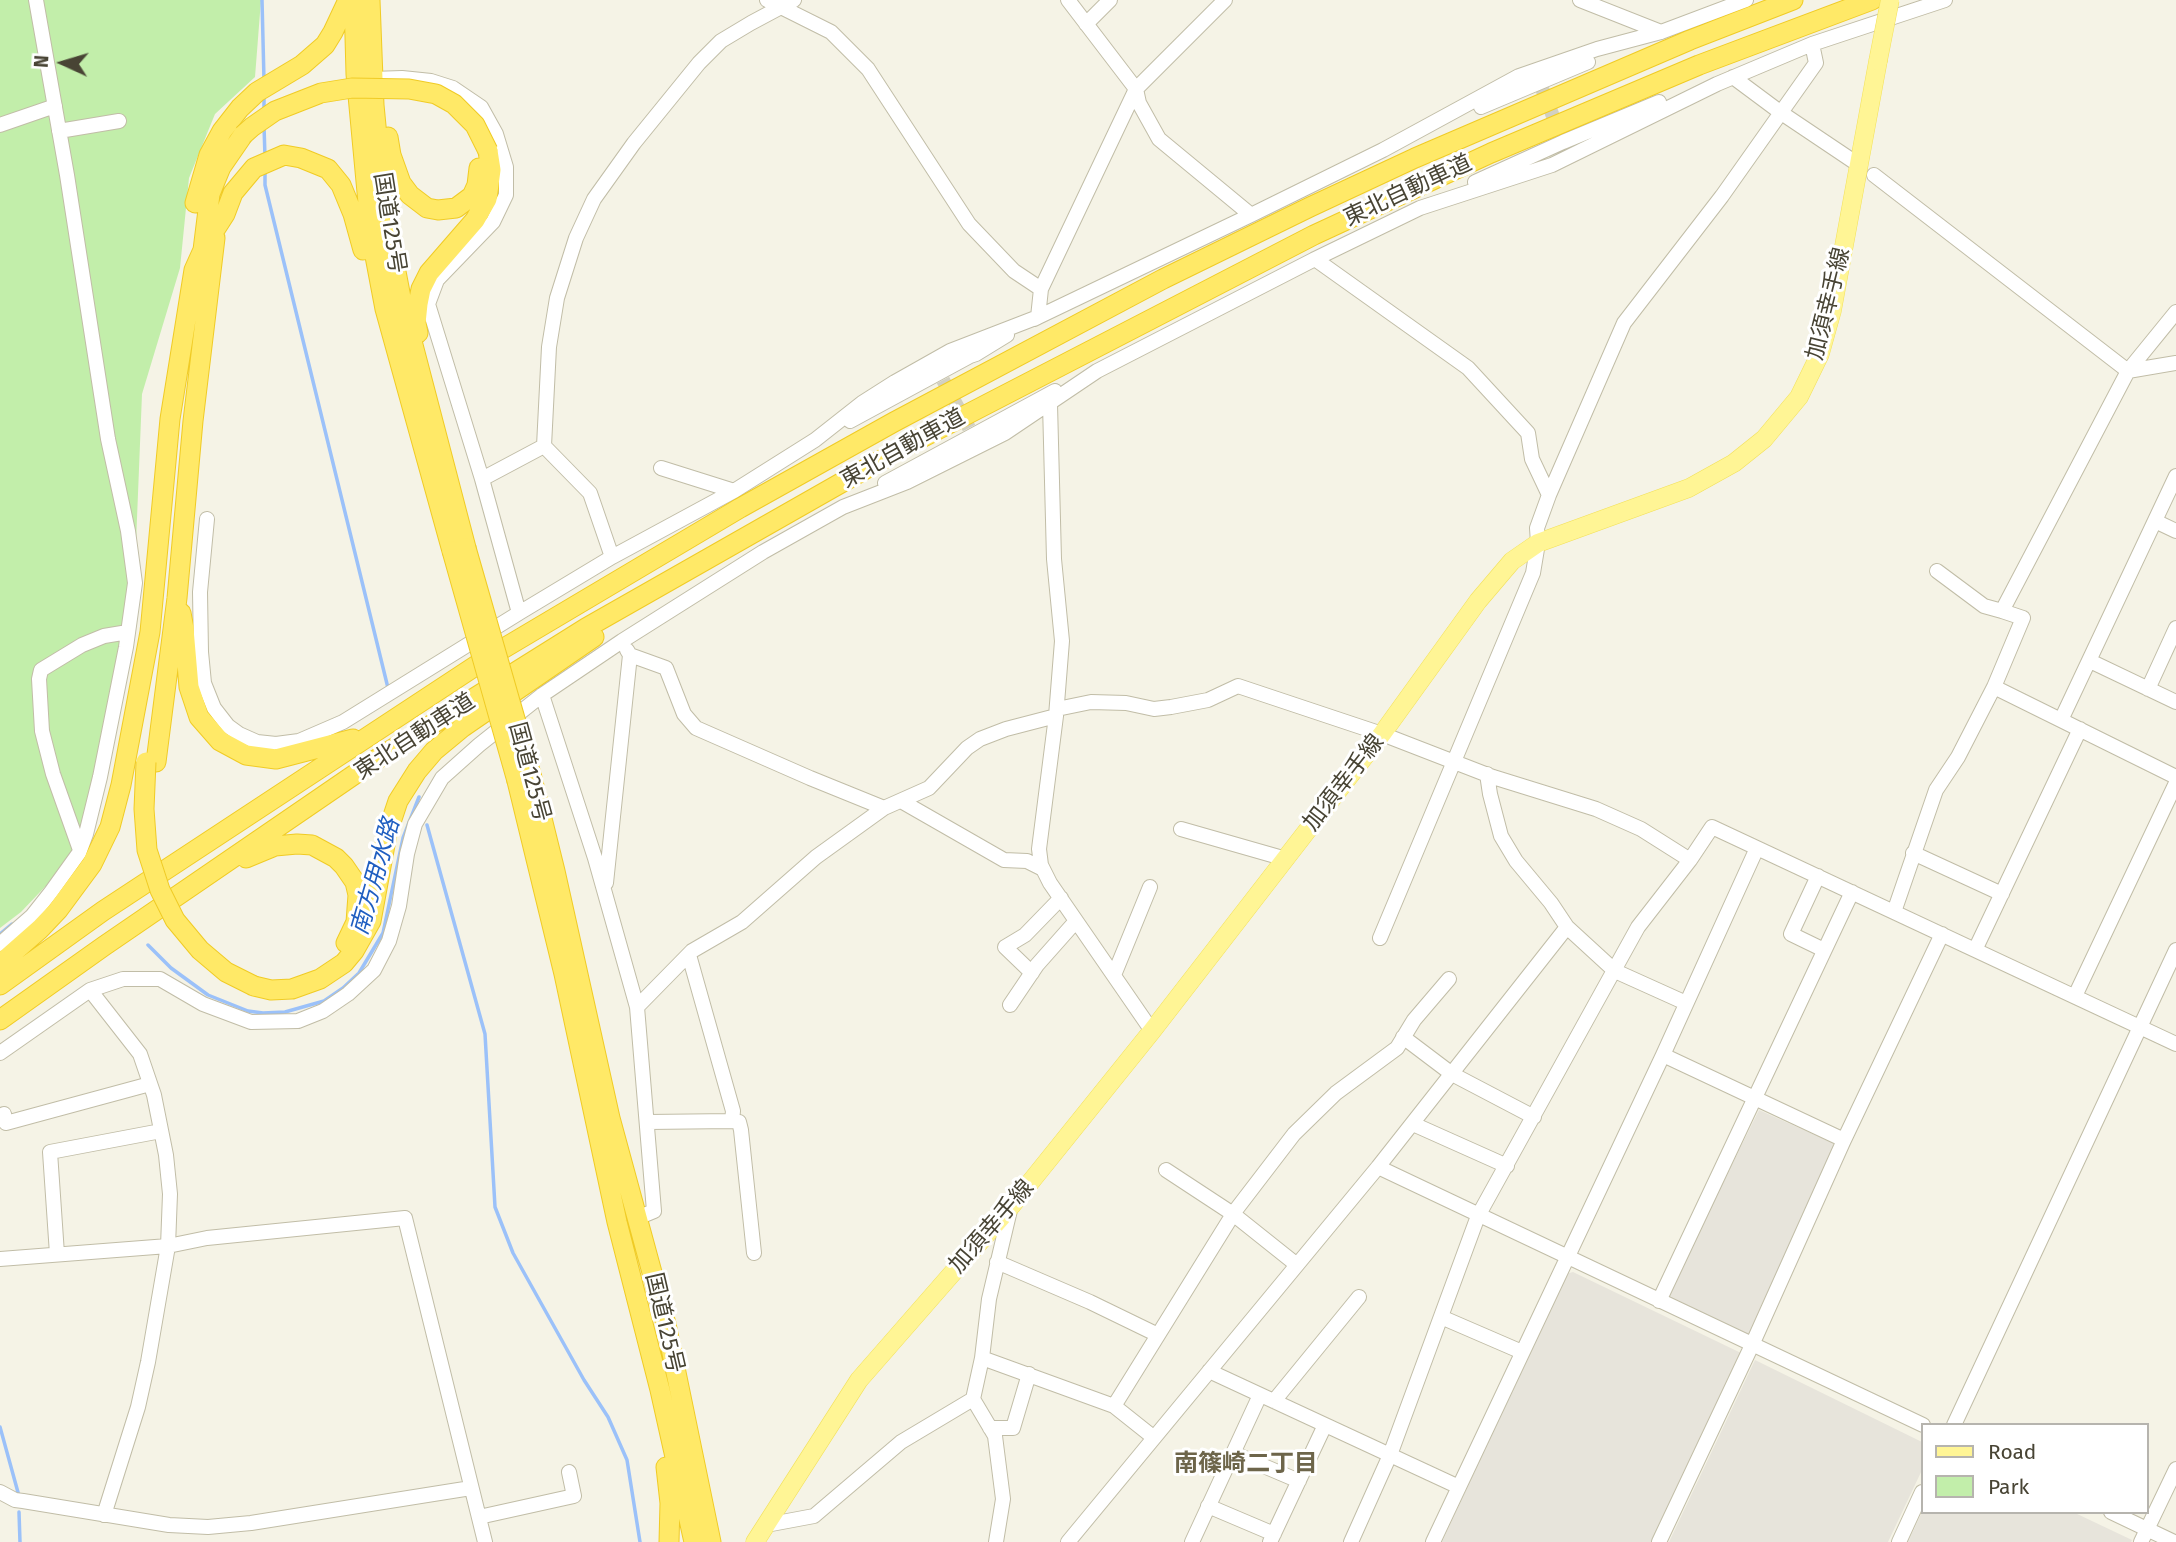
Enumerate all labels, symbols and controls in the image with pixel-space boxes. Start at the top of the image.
north arrow [28,28,98,98]
text: N [30,54,53,69]
street label: 東北自動車道 [1340,149,1476,233]
street label: 国道125号 [367,171,411,275]
street label: 加須幸手線 [1802,245,1856,363]
street label: 東北自動車道 [836,403,970,495]
street label: 東北自動車道 [350,688,480,786]
street label: 国道125号 [502,719,556,825]
street label: 加須幸手線 [1298,729,1390,837]
water label: 南方用水路 [346,815,406,939]
street label: 加須幸手線 [944,1175,1040,1279]
street label: 国道125号 [639,1270,689,1376]
legend [1920,1423,2148,1514]
text: Road [1988,1439,2036,1465]
district label: 南篠崎二丁目 [1174,1450,1318,1478]
text: Park [1988,1474,2029,1500]

